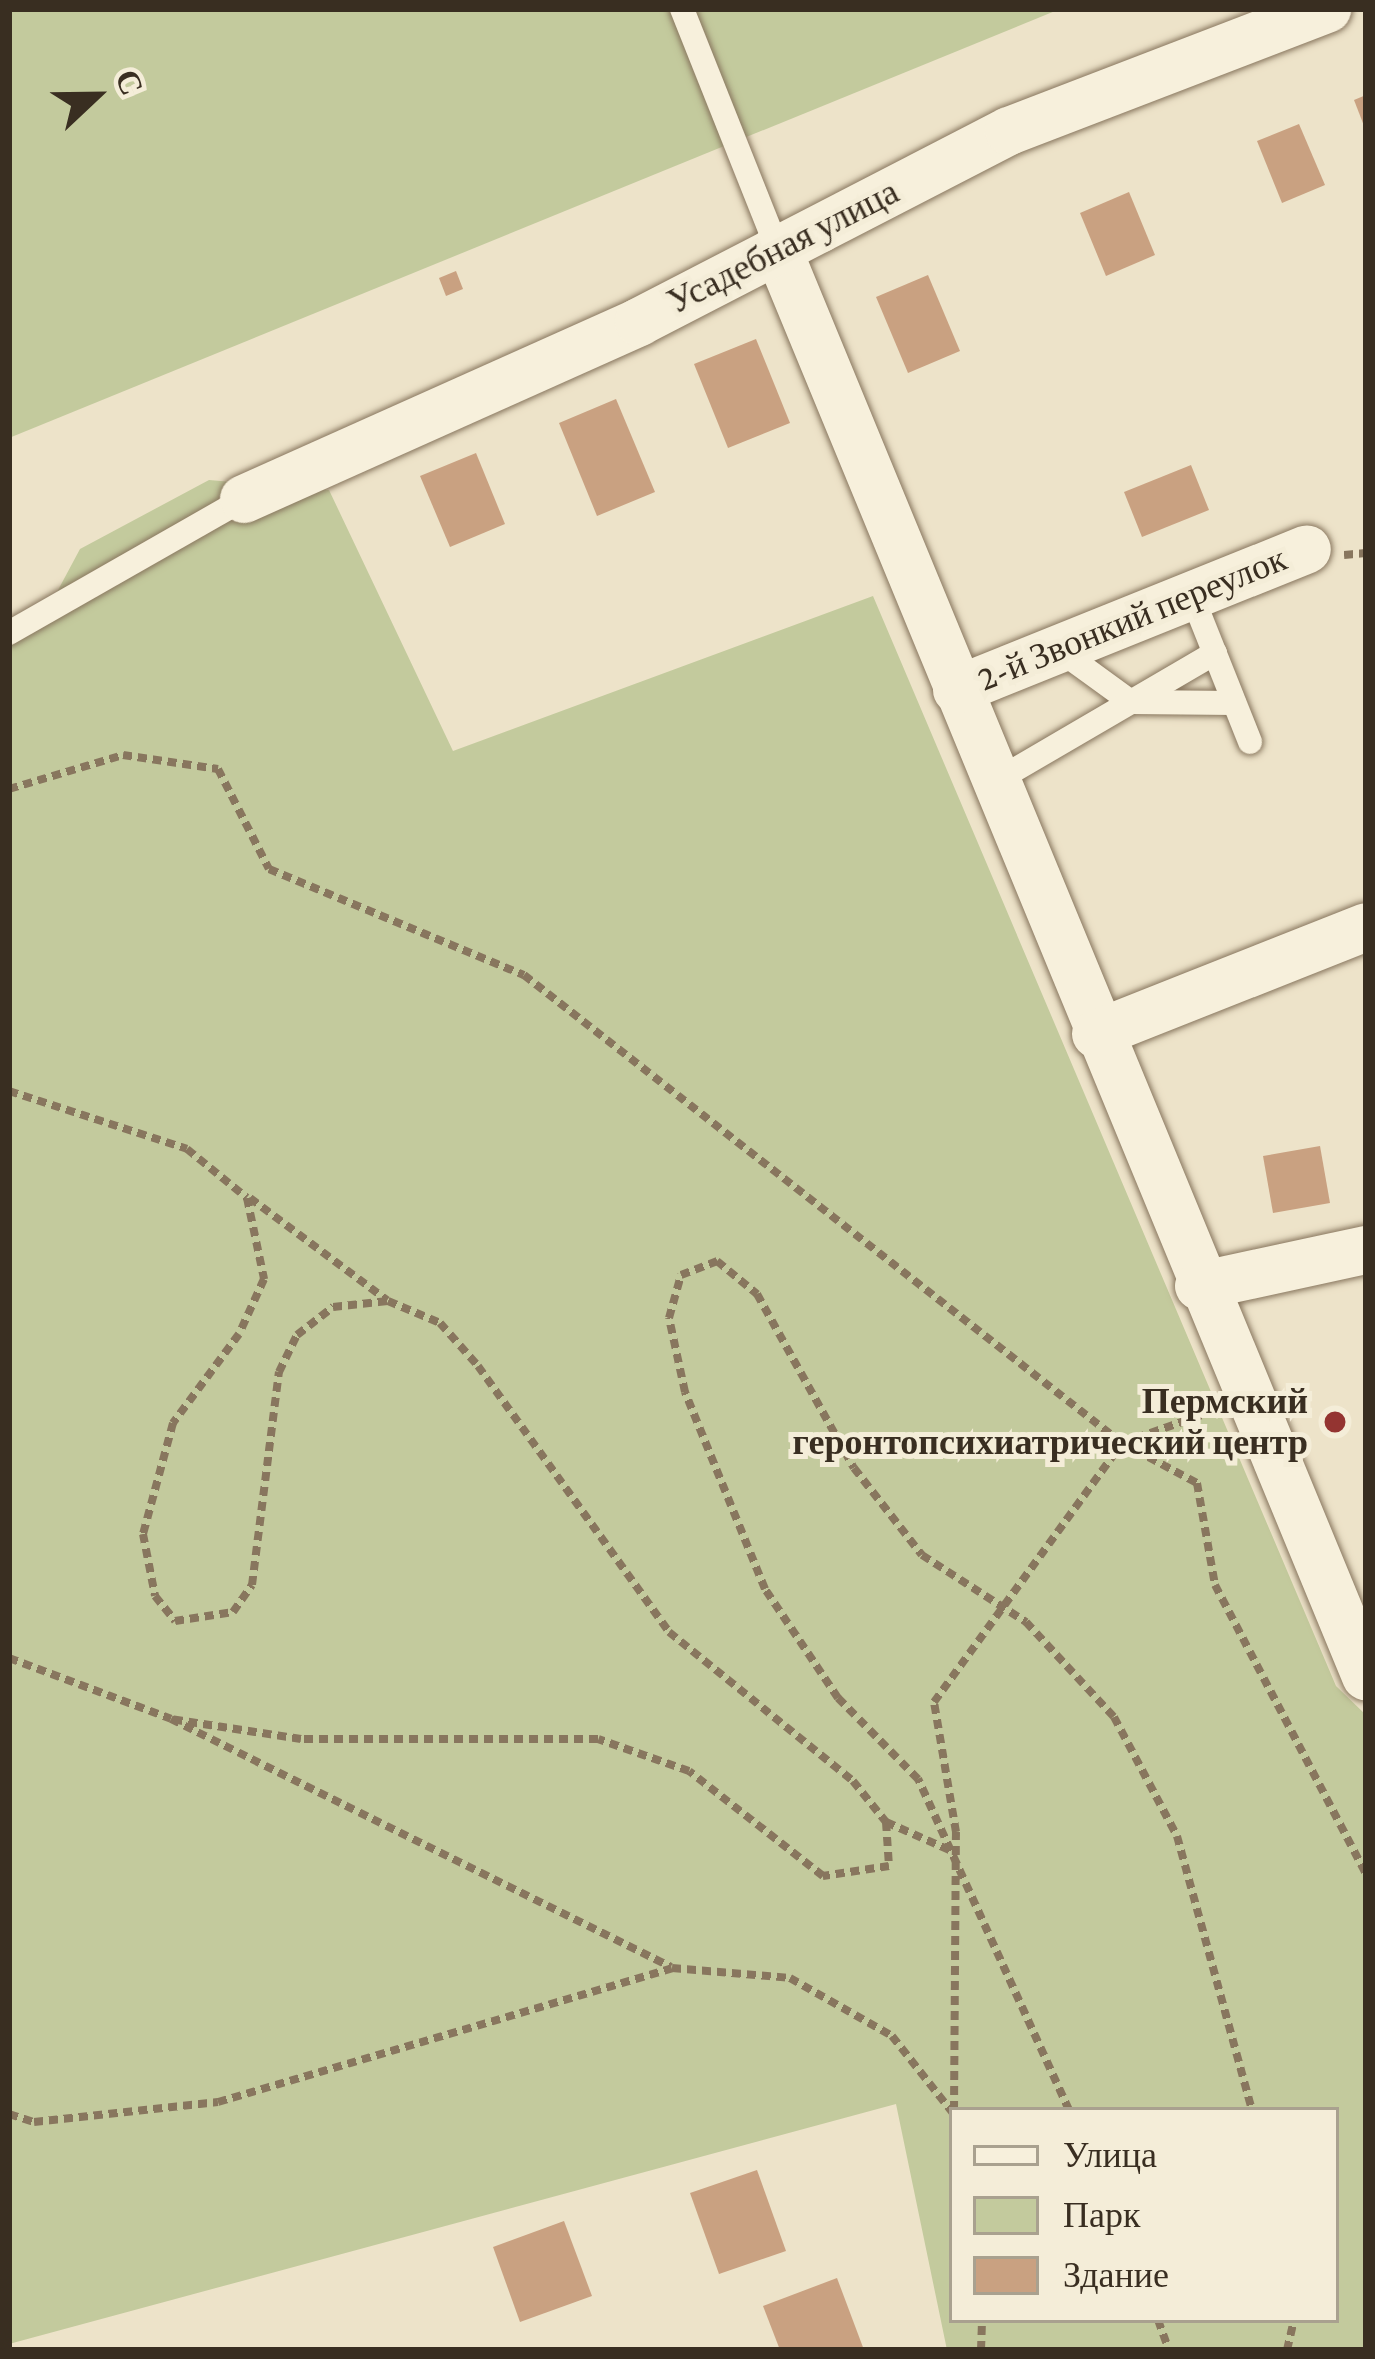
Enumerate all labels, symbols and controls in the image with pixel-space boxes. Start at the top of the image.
north arrow [36,36,156,156]
text: С [108,64,151,100]
street label: Усадебная улица [660,170,906,324]
street label: 2-й Звонкий переулок [971,537,1293,701]
place label: Пермский геронтопсихиатрический центр [793,1379,1308,1464]
marker: Пермский геронтопсихиатрический центр [1319,1406,1351,1438]
legend [949,2107,1339,2323]
text: Улица [1063,2135,1157,2175]
text: Парк [1063,2195,1140,2235]
text: Здание [1063,2255,1169,2295]

